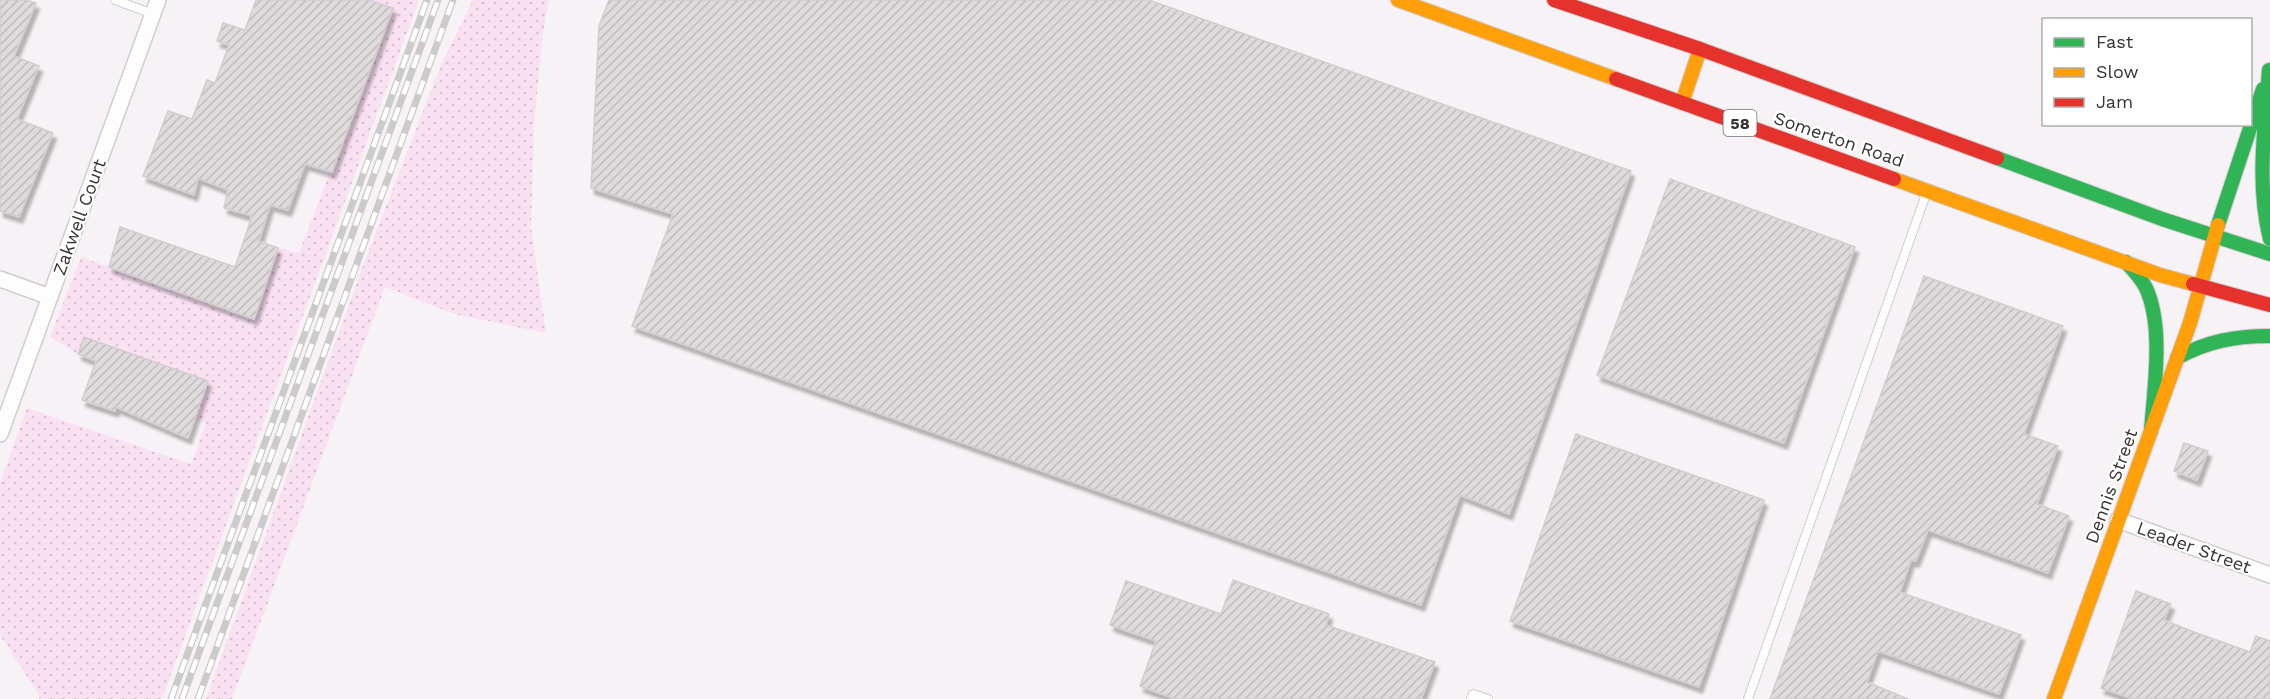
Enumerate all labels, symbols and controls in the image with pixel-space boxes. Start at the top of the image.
legend [2042,18,2252,126]
text: Fast [2096,31,2134,52]
text: Slow [2096,61,2139,82]
text: Jam [2096,91,2133,112]
street label: Somerton Road [1771,107,1907,171]
road number: 58 [1724,110,1756,136]
street label: Zakwell Court [48,156,110,278]
street label: Dennis Street [2081,425,2142,546]
street label: Leader Street [2134,517,2254,578]

